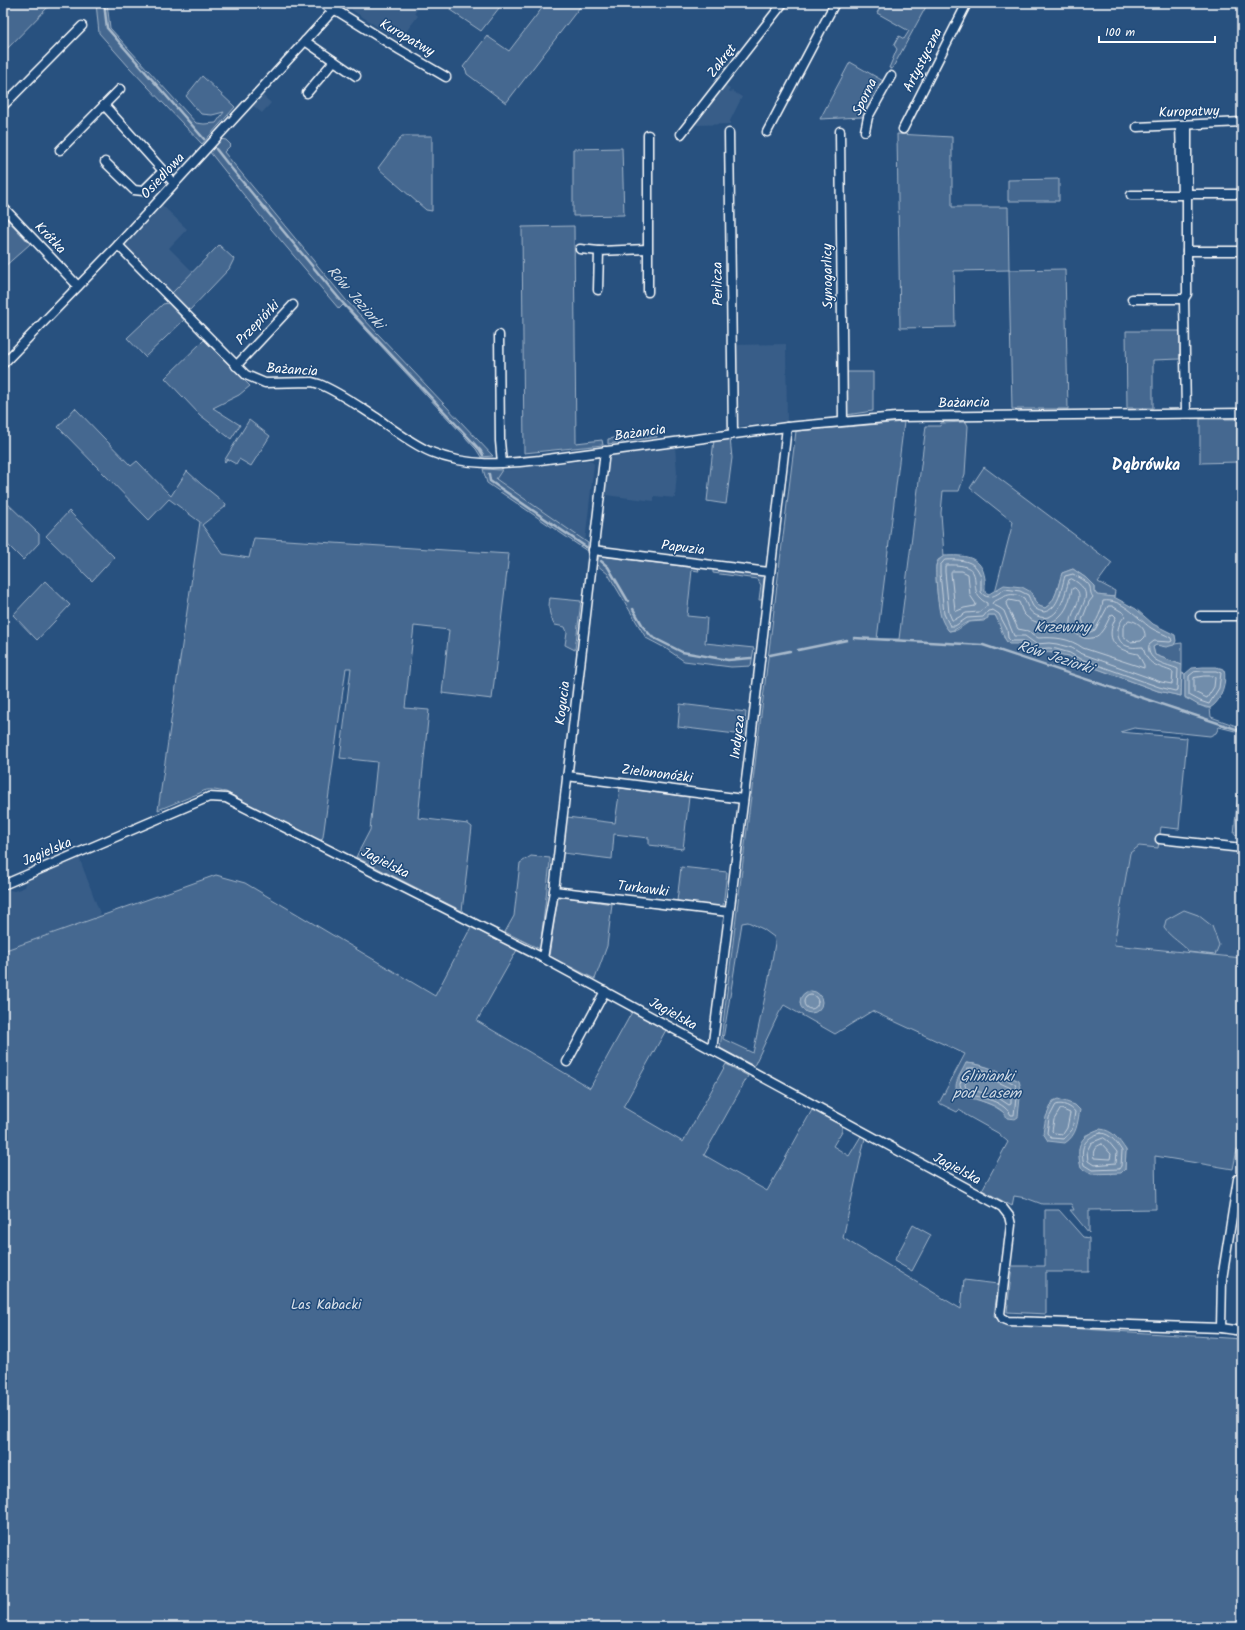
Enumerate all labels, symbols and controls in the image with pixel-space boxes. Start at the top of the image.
street label: Kuropatwy [375,13,439,63]
scale bar [1099,18,1215,44]
text: 100 m [1105,23,1136,42]
street label: Artystyczna [897,24,949,96]
street label: Zakręt [702,39,743,83]
street label: Sporna [847,75,883,119]
street label: Kuropatwy [1158,100,1220,124]
street label: Osiedlowa [136,148,190,204]
street label: Krótka [29,217,71,259]
street label: Synogarlicy [816,243,840,309]
water label: Rów Jeziorki [320,261,392,338]
street label: Perlicza [707,262,729,306]
street label: Przepiórki [231,295,286,351]
street label: Bażancia [265,357,319,383]
street label: Bażancia [938,392,990,414]
street label: Bażancia [613,419,667,447]
district label: Dąbrówka [1112,453,1180,478]
street label: Papuzia [660,534,706,562]
water label: Krzewiny [1034,616,1092,640]
water label: Rów Jeziorki [1014,635,1099,683]
street label: Kogucia [549,680,577,726]
street label: Indycza [724,714,752,760]
street label: Zielononóżki [620,759,695,789]
street label: Jagielska [19,832,75,872]
street label: Jagielska [357,841,413,885]
street label: Turkawki [616,875,670,903]
street label: Jagielska [645,992,701,1036]
water label: Glinianki pod Lasem [951,1065,1022,1106]
street label: Jagielska [929,1147,985,1191]
park label: Las Kabacki [291,1294,362,1316]

